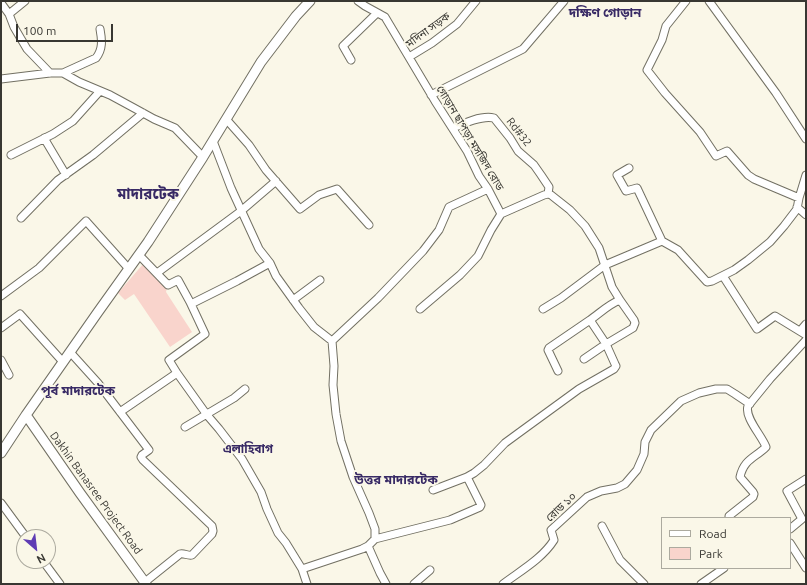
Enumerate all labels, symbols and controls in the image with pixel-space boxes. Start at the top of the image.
district label: দক্ষিণ গোড়ান [569,5,641,21]
street label: মদিনা সড়ক [403,10,453,50]
scale bar [18,16,115,42]
text: 100 m [23,24,56,37]
street label: গোড়ান ছাপড়া মসজিদ রোড [433,83,507,193]
street label: Rd#32 [504,115,534,149]
district label: মাদারটেক [117,185,179,203]
district label: পূর্ব মাদারটেক [41,383,115,399]
street label: Dakhin Banasree Project Road [47,429,145,557]
district label: এলাহিবাগ [223,442,273,456]
district label: উত্তর মাদারটেক [354,472,438,488]
street label: রোড ১০ [543,490,579,524]
legend [661,517,791,569]
text: Road [699,527,727,540]
north arrow [16,529,56,569]
text: Park [699,547,723,560]
text: N [35,551,48,566]

